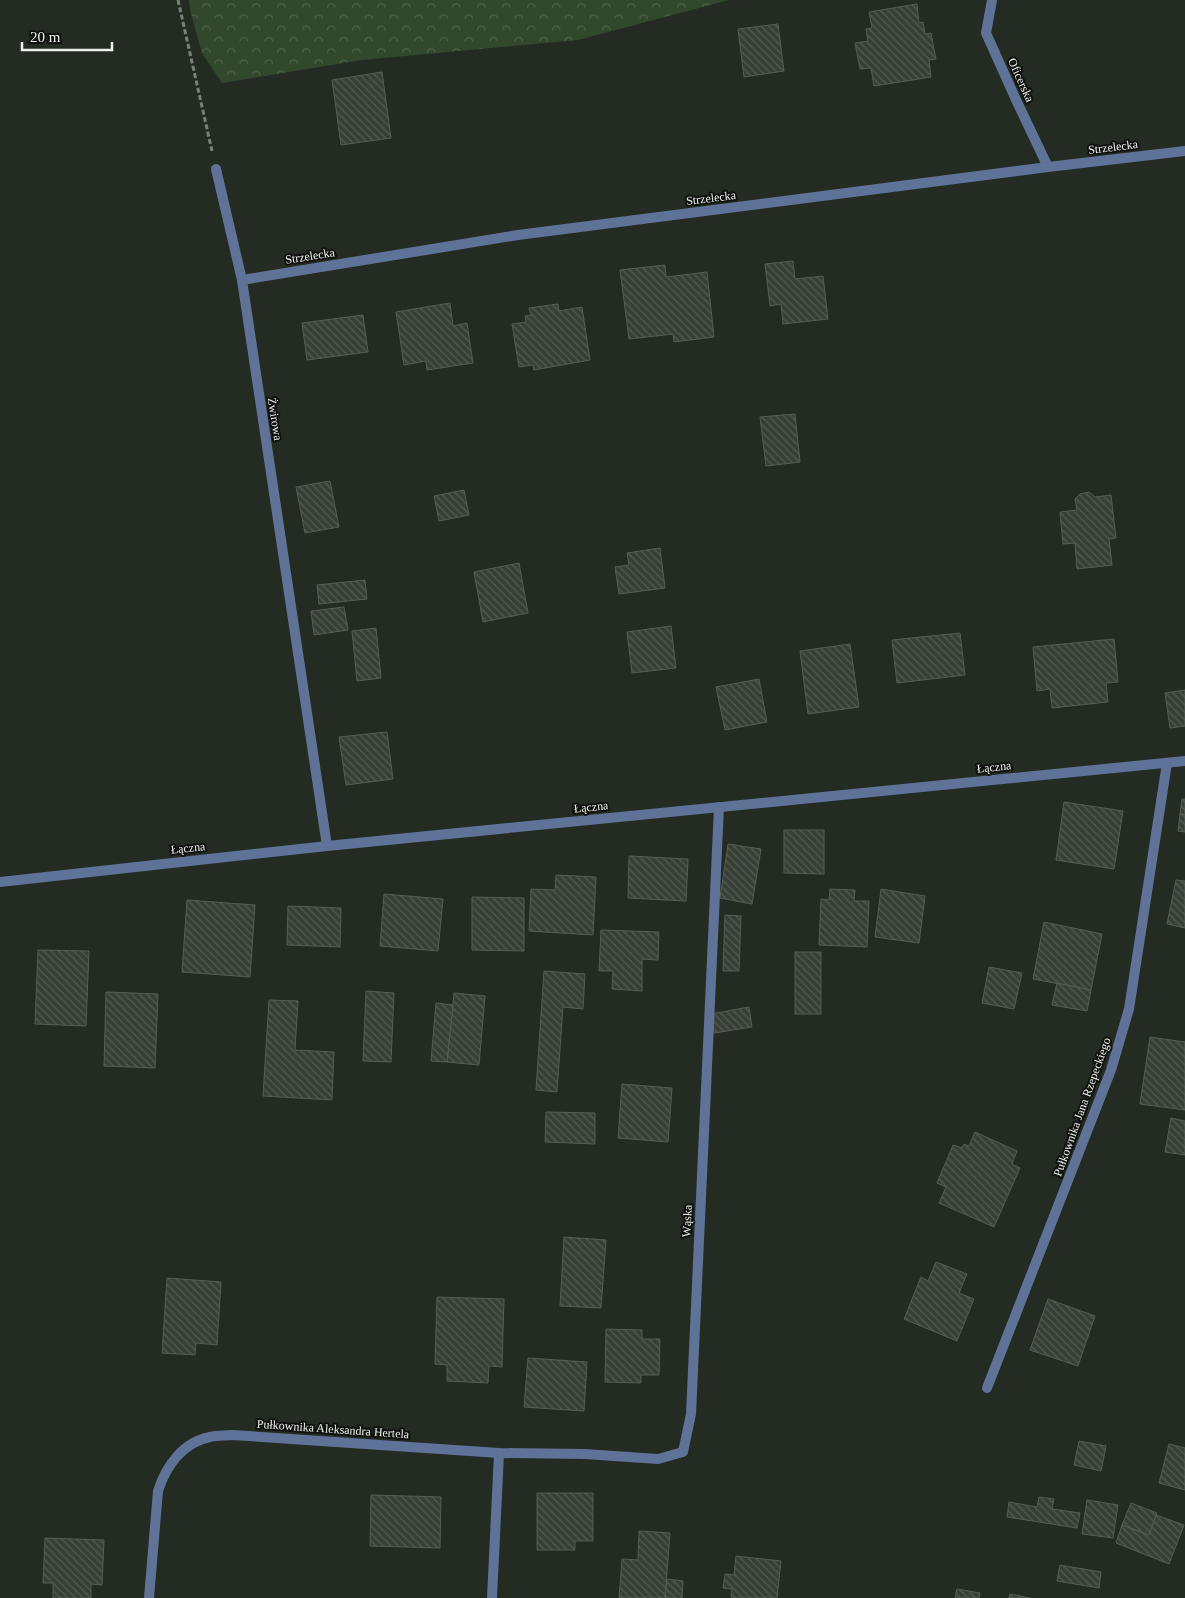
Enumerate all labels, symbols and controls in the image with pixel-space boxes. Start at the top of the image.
scale bar [22,20,112,52]
text: 20 m [30,29,61,45]
street label: Oficerska [1005,56,1037,105]
street label: Strzelecka [1087,137,1139,157]
street label: Strzelecka [685,188,737,208]
street label: Strzelecka [284,245,336,267]
street label: Żwirowa [265,397,285,442]
street label: Łączna [976,758,1013,776]
street label: Łączna [573,798,610,816]
street label: Łączna [170,839,207,857]
street label: Pułkownika Jana Rzepeckiego [1050,1036,1114,1178]
street label: Wąska [679,1204,695,1238]
street label: Pułkownika Aleksandra Hertela [256,1417,410,1441]

